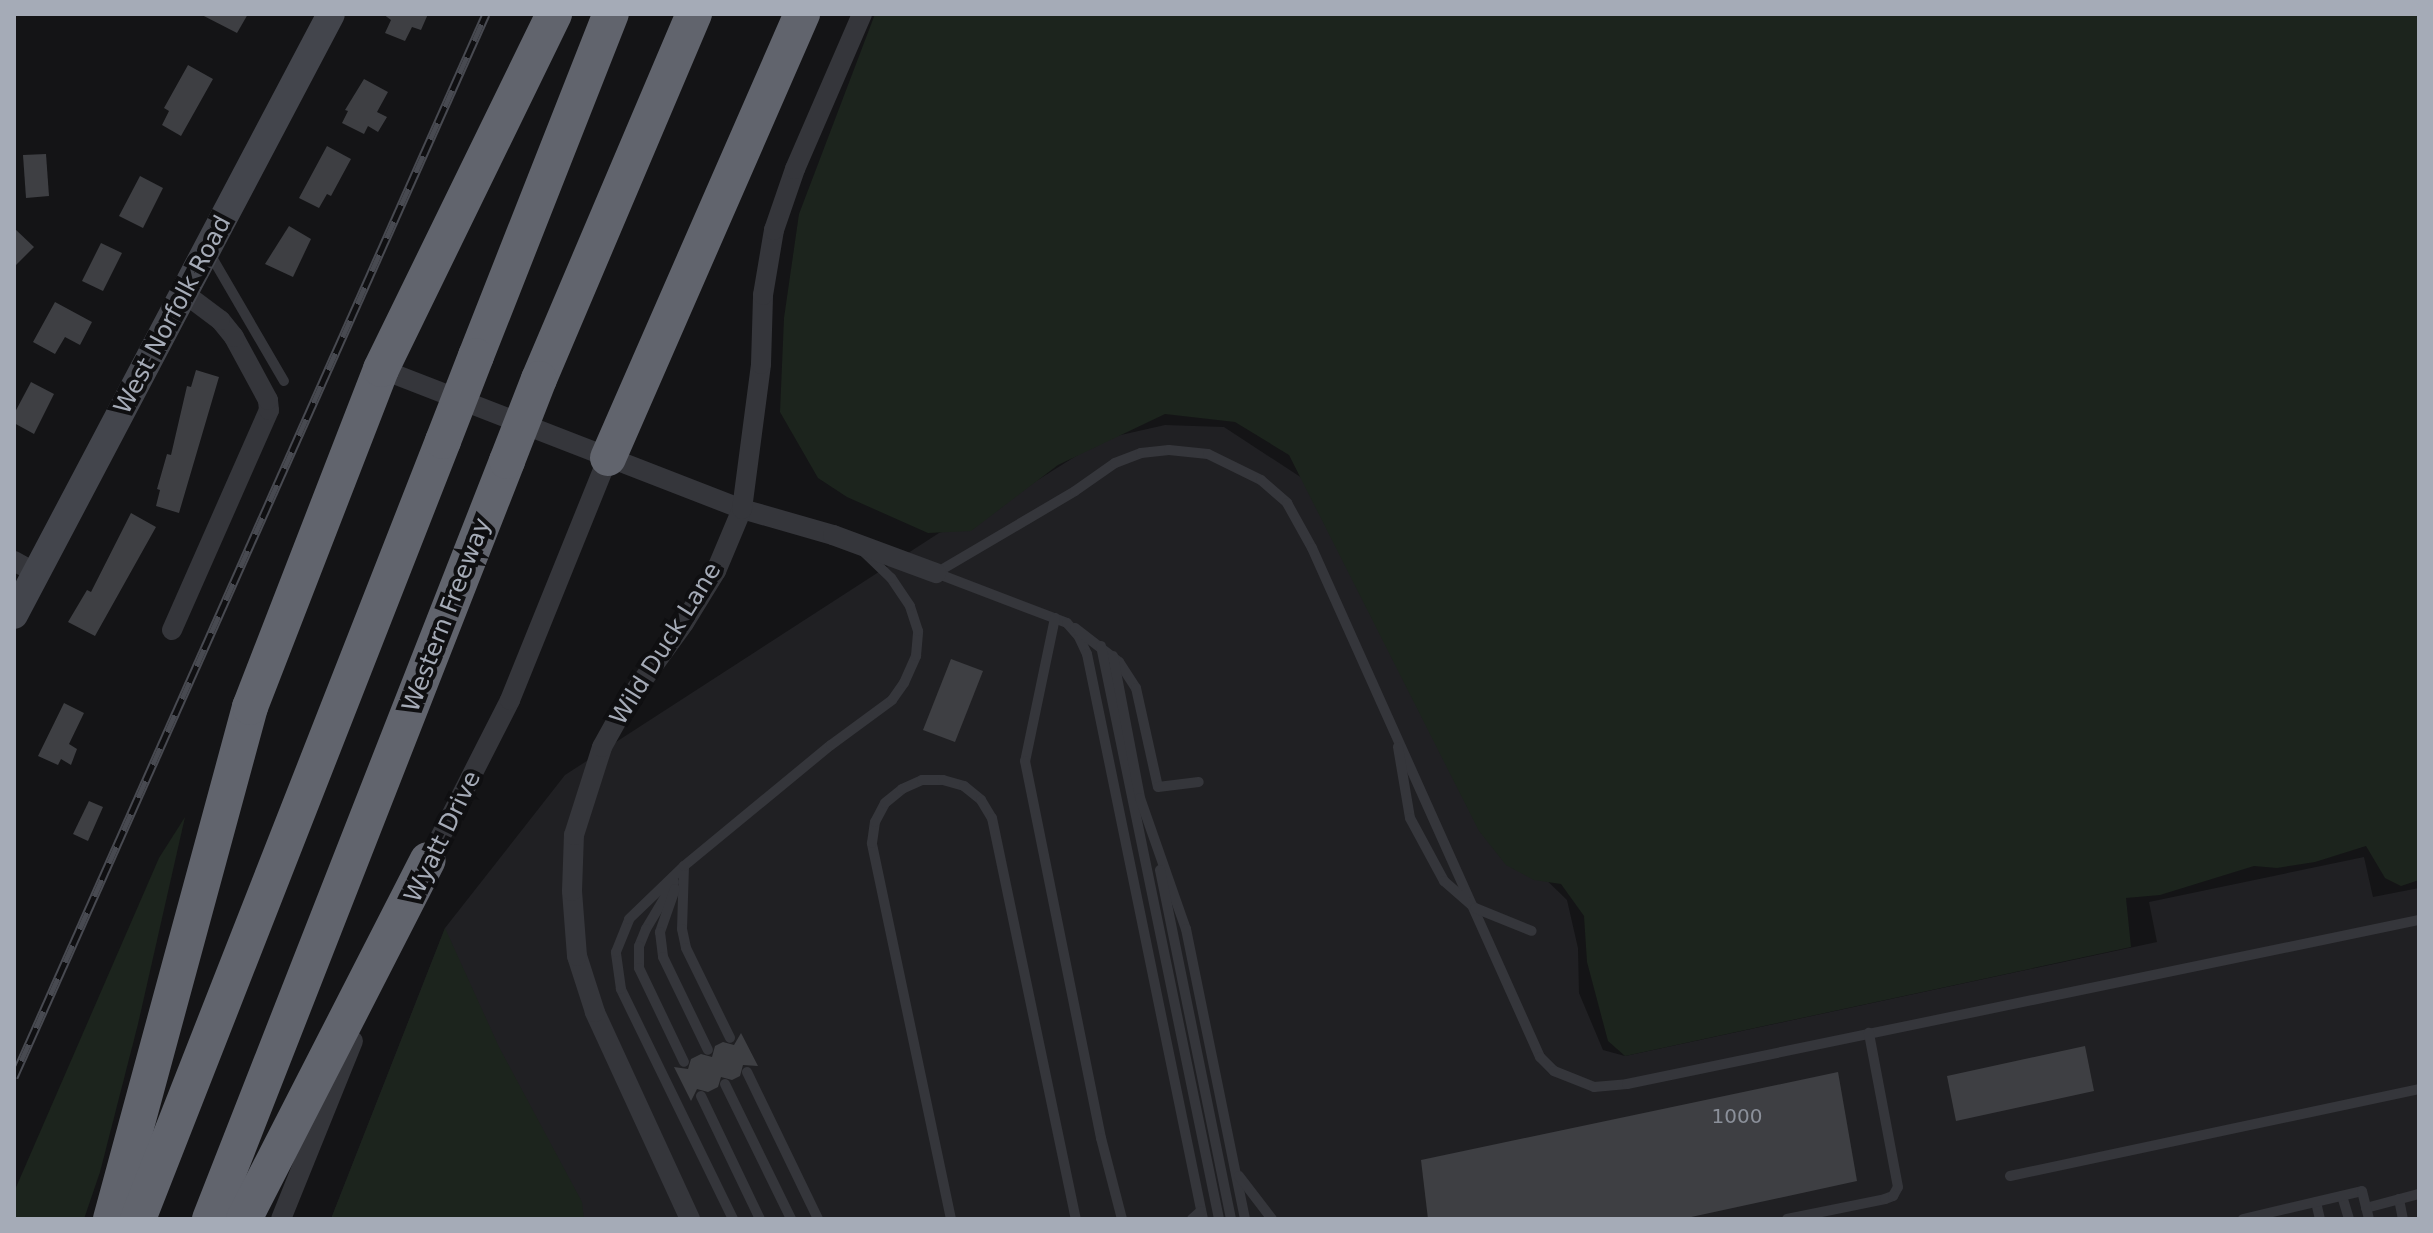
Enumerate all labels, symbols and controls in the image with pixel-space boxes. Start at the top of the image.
street label: West Norfolk Road [108,211,238,419]
street label: Western Freeway [397,514,497,716]
street label: Wild Duck Lane [605,558,727,730]
street label: Wyatt Drive [399,767,487,907]
house number: 1000 [1712,1104,1762,1128]

